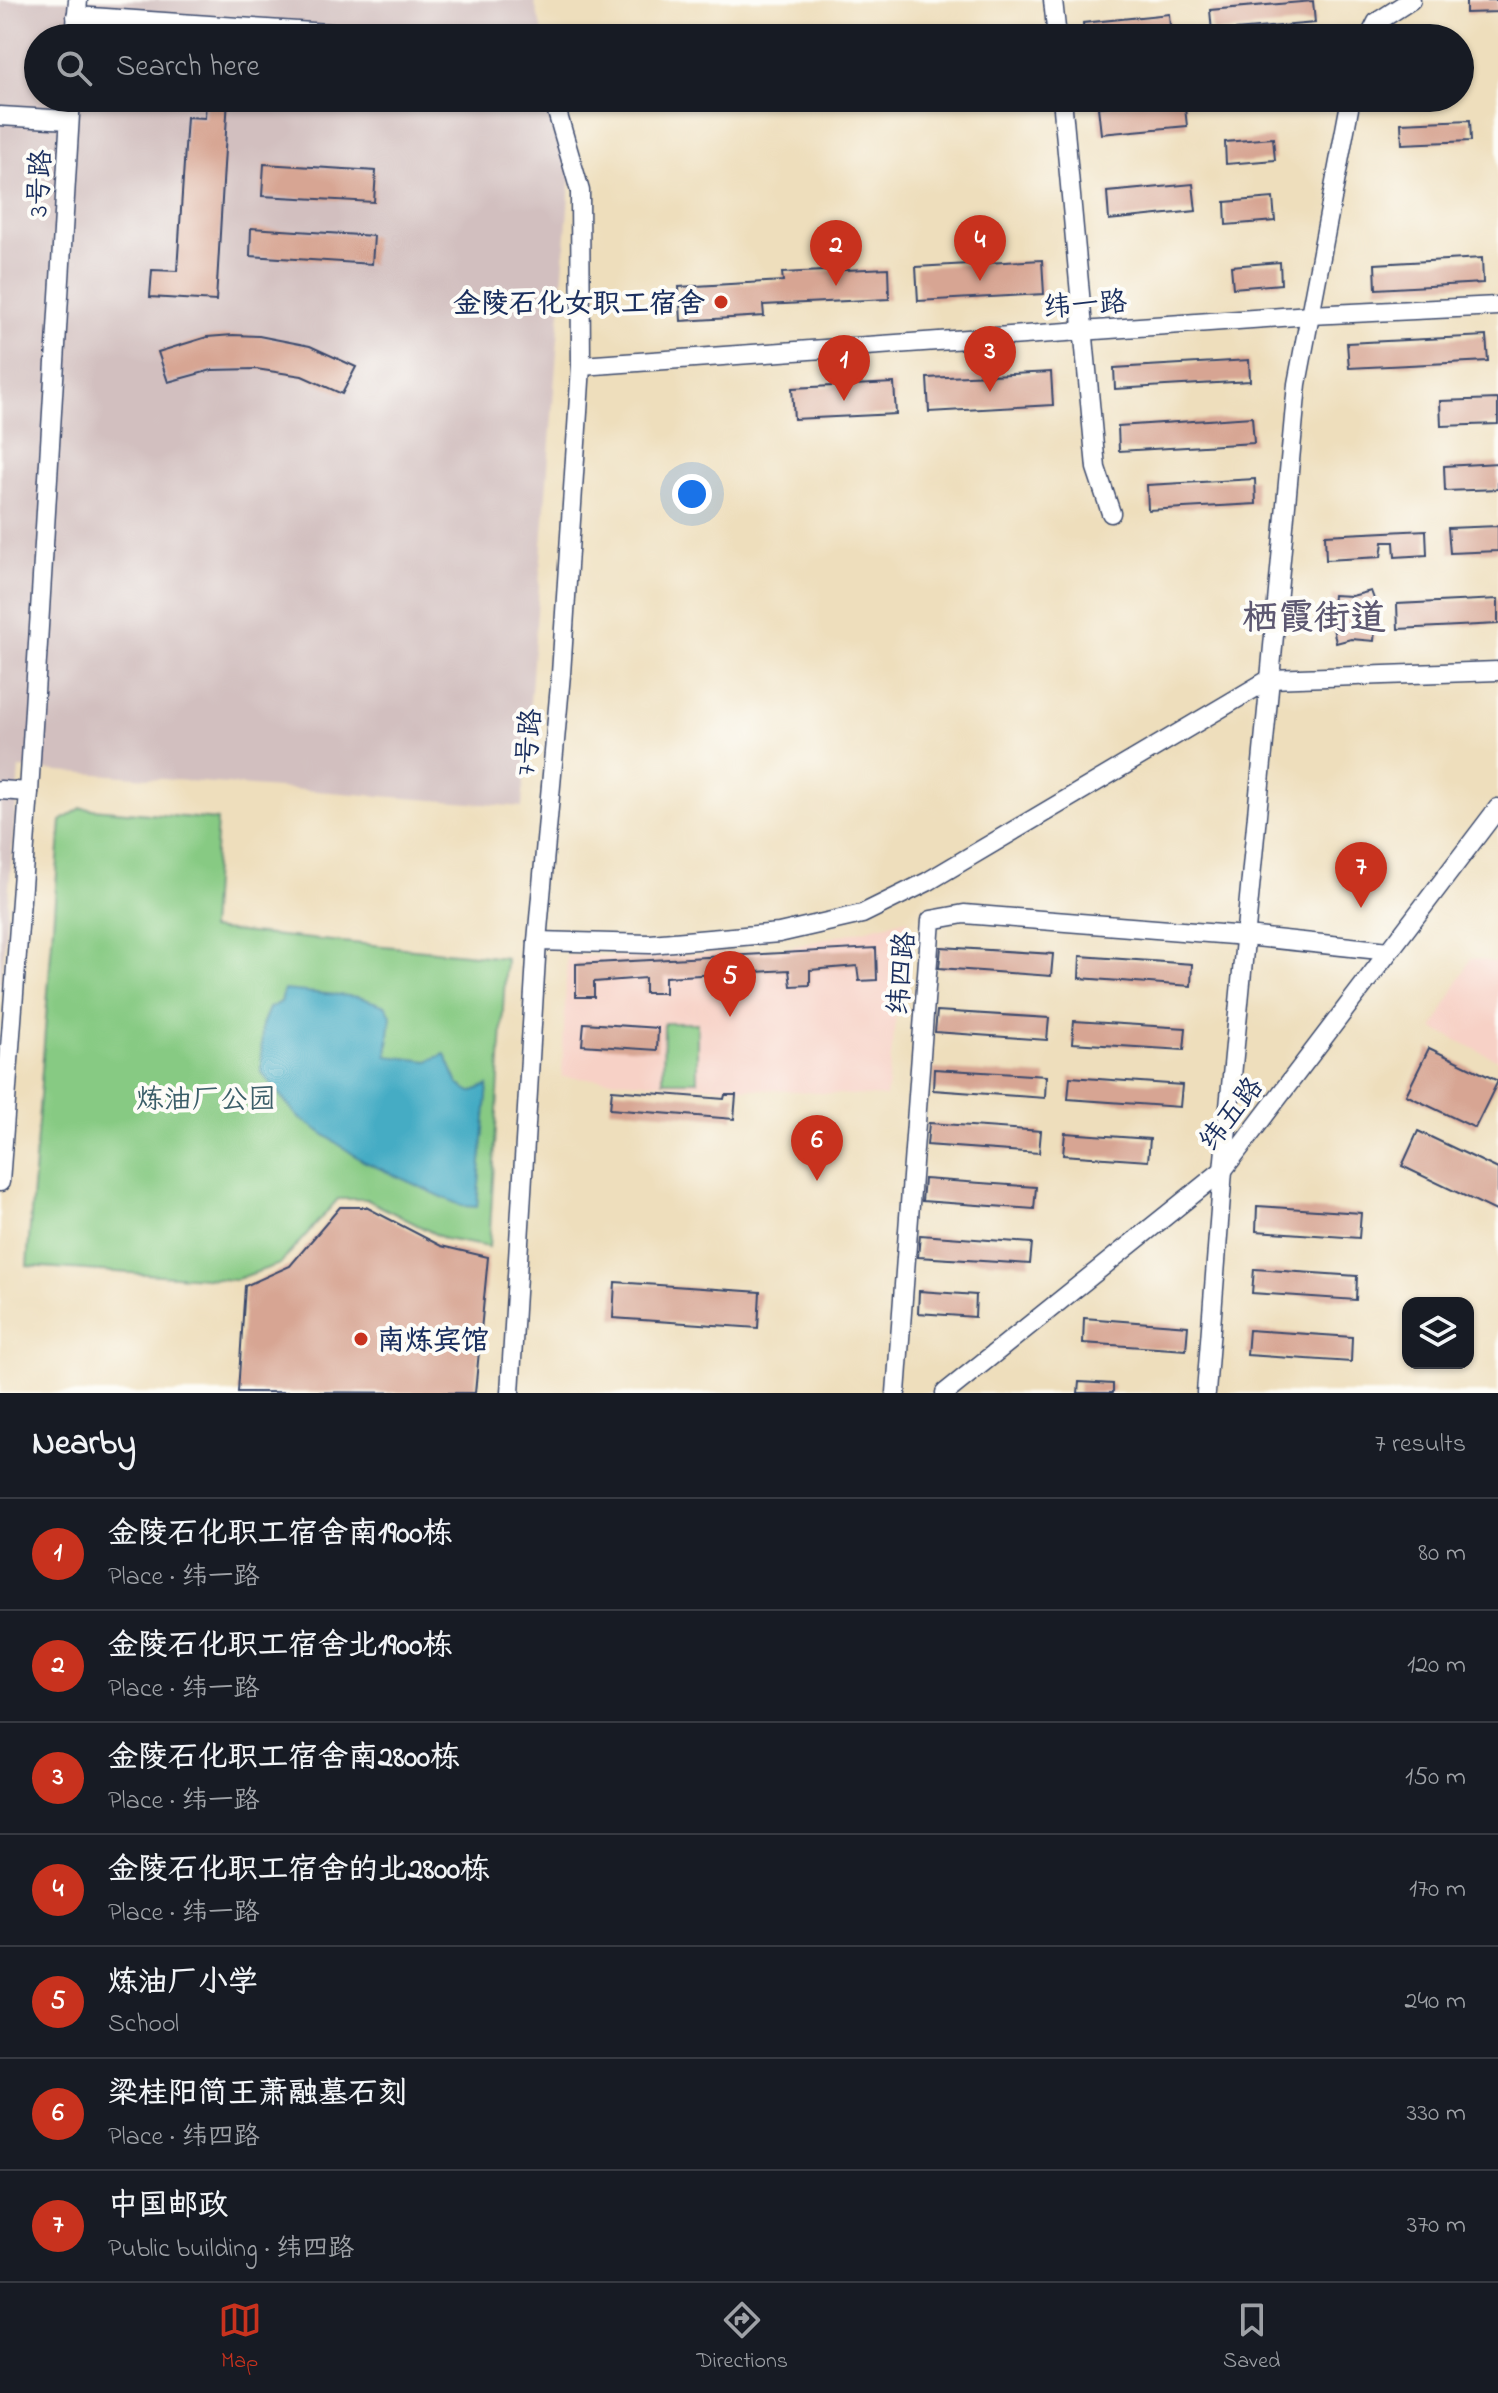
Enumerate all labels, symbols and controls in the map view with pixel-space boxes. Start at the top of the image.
search box [24,24,1474,112]
icon: search [52,46,96,90]
text: Search here [116,46,260,90]
street label: 3号路 [19,148,64,218]
pin: 4 [954,215,1006,281]
pin: 2 [810,220,862,286]
street label: 纬一路 [1042,283,1129,330]
place label: 金陵石化女职工宿舍 [453,285,705,326]
marker: 金陵石化女职工宿舍 [712,293,730,311]
pin: 3 [964,326,1016,392]
pin: 1 [818,335,870,401]
your location [672,474,712,514]
district label: 栖霞街道 [1242,594,1386,647]
street label: 7号路 [507,707,554,778]
pin: 7 [1335,842,1387,908]
street label: 纬四路 [879,930,928,1017]
pin: 5 [704,951,756,1017]
street label: 纬五路 [1191,1069,1275,1161]
park label: 炼油厂公园 [136,1081,276,1122]
pin: 6 [791,1115,843,1181]
map controls [1402,1297,1474,1369]
button: layers [1402,1297,1474,1369]
place label: 南炼宾馆 [377,1322,489,1363]
marker: 南炼宾馆 [352,1330,370,1348]
text: Nearby [32,1420,136,1470]
text: 7 results [1375,1426,1466,1464]
text: 金陵石化职工宿舍南1900栋 [108,1513,453,1557]
text: 1 [54,1535,62,1573]
text: 80 m [1418,1535,1466,1573]
text: Place · 纬一路 [108,1559,260,1597]
text: 金陵石化职工宿舍北1900栋 [108,1625,453,1669]
text: 2 [52,1647,64,1685]
text: 120 m [1407,1647,1466,1685]
text: Place · 纬一路 [108,1671,260,1709]
text: 金陵石化职工宿舍南2800栋 [108,1737,460,1781]
text: 3 [53,1759,63,1797]
text: 150 m [1405,1759,1466,1797]
text: Place · 纬一路 [108,1783,260,1821]
text: 金陵石化职工宿舍的北2800栋 [108,1849,490,1893]
text: 4 [53,1871,63,1909]
text: 170 m [1409,1871,1466,1909]
text: Place · 纬一路 [108,1895,260,1933]
text: 炼油厂小学 [108,1962,258,2006]
text: 5 [51,1983,65,2021]
text: 240 m [1404,1983,1466,2021]
text: School [108,2006,179,2044]
text: 梁桂阳简王萧融墓石刻 [108,2073,408,2117]
text: 6 [52,2095,64,2133]
text: 330 m [1407,2095,1466,2133]
text: Place · 纬四路 [108,2119,260,2157]
text: 中国邮政 [108,2185,228,2229]
text: 7 [53,2207,63,2245]
text: 370 m [1407,2207,1466,2245]
text: Public building · 纬四路 [108,2231,354,2269]
tab: Map [218,2298,262,2378]
tab: Directions [697,2298,788,2378]
tab: Saved [1223,2298,1280,2378]

